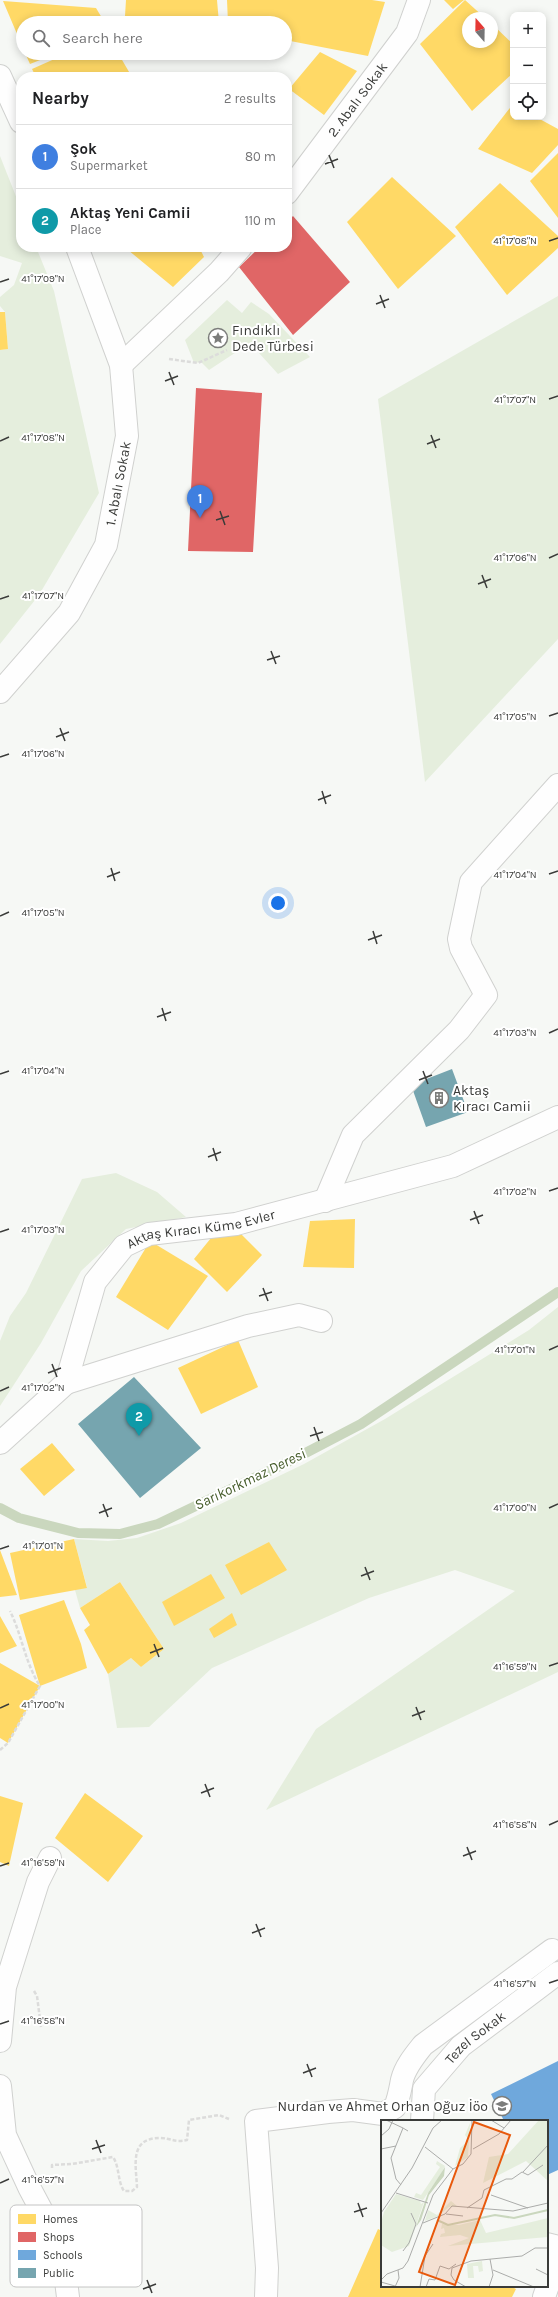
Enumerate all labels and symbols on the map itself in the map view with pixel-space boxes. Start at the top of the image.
north arrow [462,12,498,48]
street label: 2. Abalı Sokak [324,59,391,140]
text: 41°17'08"N [493,235,537,247]
text: 41°17'09"N [21,273,65,285]
place label: Fındıklı Dede Türbesi [232,322,314,355]
place icon: Fındıklı Dede Türbesi [207,327,229,349]
text: 41°17'07"N [494,394,536,406]
text: 41°17'08"N [21,432,65,444]
street label: 1. Abalı Sokak [102,440,135,527]
pin: 1 [187,485,213,518]
text: 41°17'06"N [493,552,537,564]
text: 41°17'07"N [22,590,64,602]
text: 41°17'05"N [493,711,537,723]
text: 41°17'06"N [21,748,65,760]
text: 41°17'04"N [493,869,537,881]
your location [268,893,288,913]
text: 41°17'05"N [21,907,65,919]
text: 41°17'03"N [493,1027,537,1039]
text: 41°17'04"N [21,1065,65,1077]
place label: Aktaş Kıracı Camii [453,1082,531,1115]
building icon: Aktaş Kıracı Camii [428,1087,450,1109]
text: 41°17'02"N [493,1186,537,1198]
street label: Aktaş Kıracı Küme Evler [124,1206,278,1253]
text: 41°17'03"N [21,1224,65,1236]
text: 41°17'01"N [495,1344,535,1356]
text: 41°17'02"N [21,1382,65,1394]
pin: 2 [126,1403,152,1436]
water label: Sarıkorkmaz Deresi [191,1444,309,1514]
text: 41°17'00"N [493,1502,537,1514]
text: 41°17'01"N [23,1540,63,1552]
text: 41°16'59"N [493,1661,537,1673]
text: 41°17'00"N [21,1699,65,1711]
text: 41°16'58"N [493,1819,537,1831]
text: 41°16'59"N [21,1857,65,1869]
text: 41°16'57"N [494,1978,536,1990]
street label: Tezel Sokak [441,2008,509,2068]
text: 41°16'58"N [21,2015,65,2027]
school or university icon: Nurdan ve Ahmet Orhan Oğuz İöo [491,2095,513,2117]
place label: Nurdan ve Ahmet Orhan Oğuz İöo [278,2098,488,2115]
inset map [381,2120,548,2287]
text: 41°16'57"N [22,2174,64,2186]
legend [10,2205,142,2287]
text: Homes [43,2213,78,2226]
text: Shops [43,2231,75,2244]
text: Schools [43,2249,83,2262]
text: Public [43,2267,75,2280]

